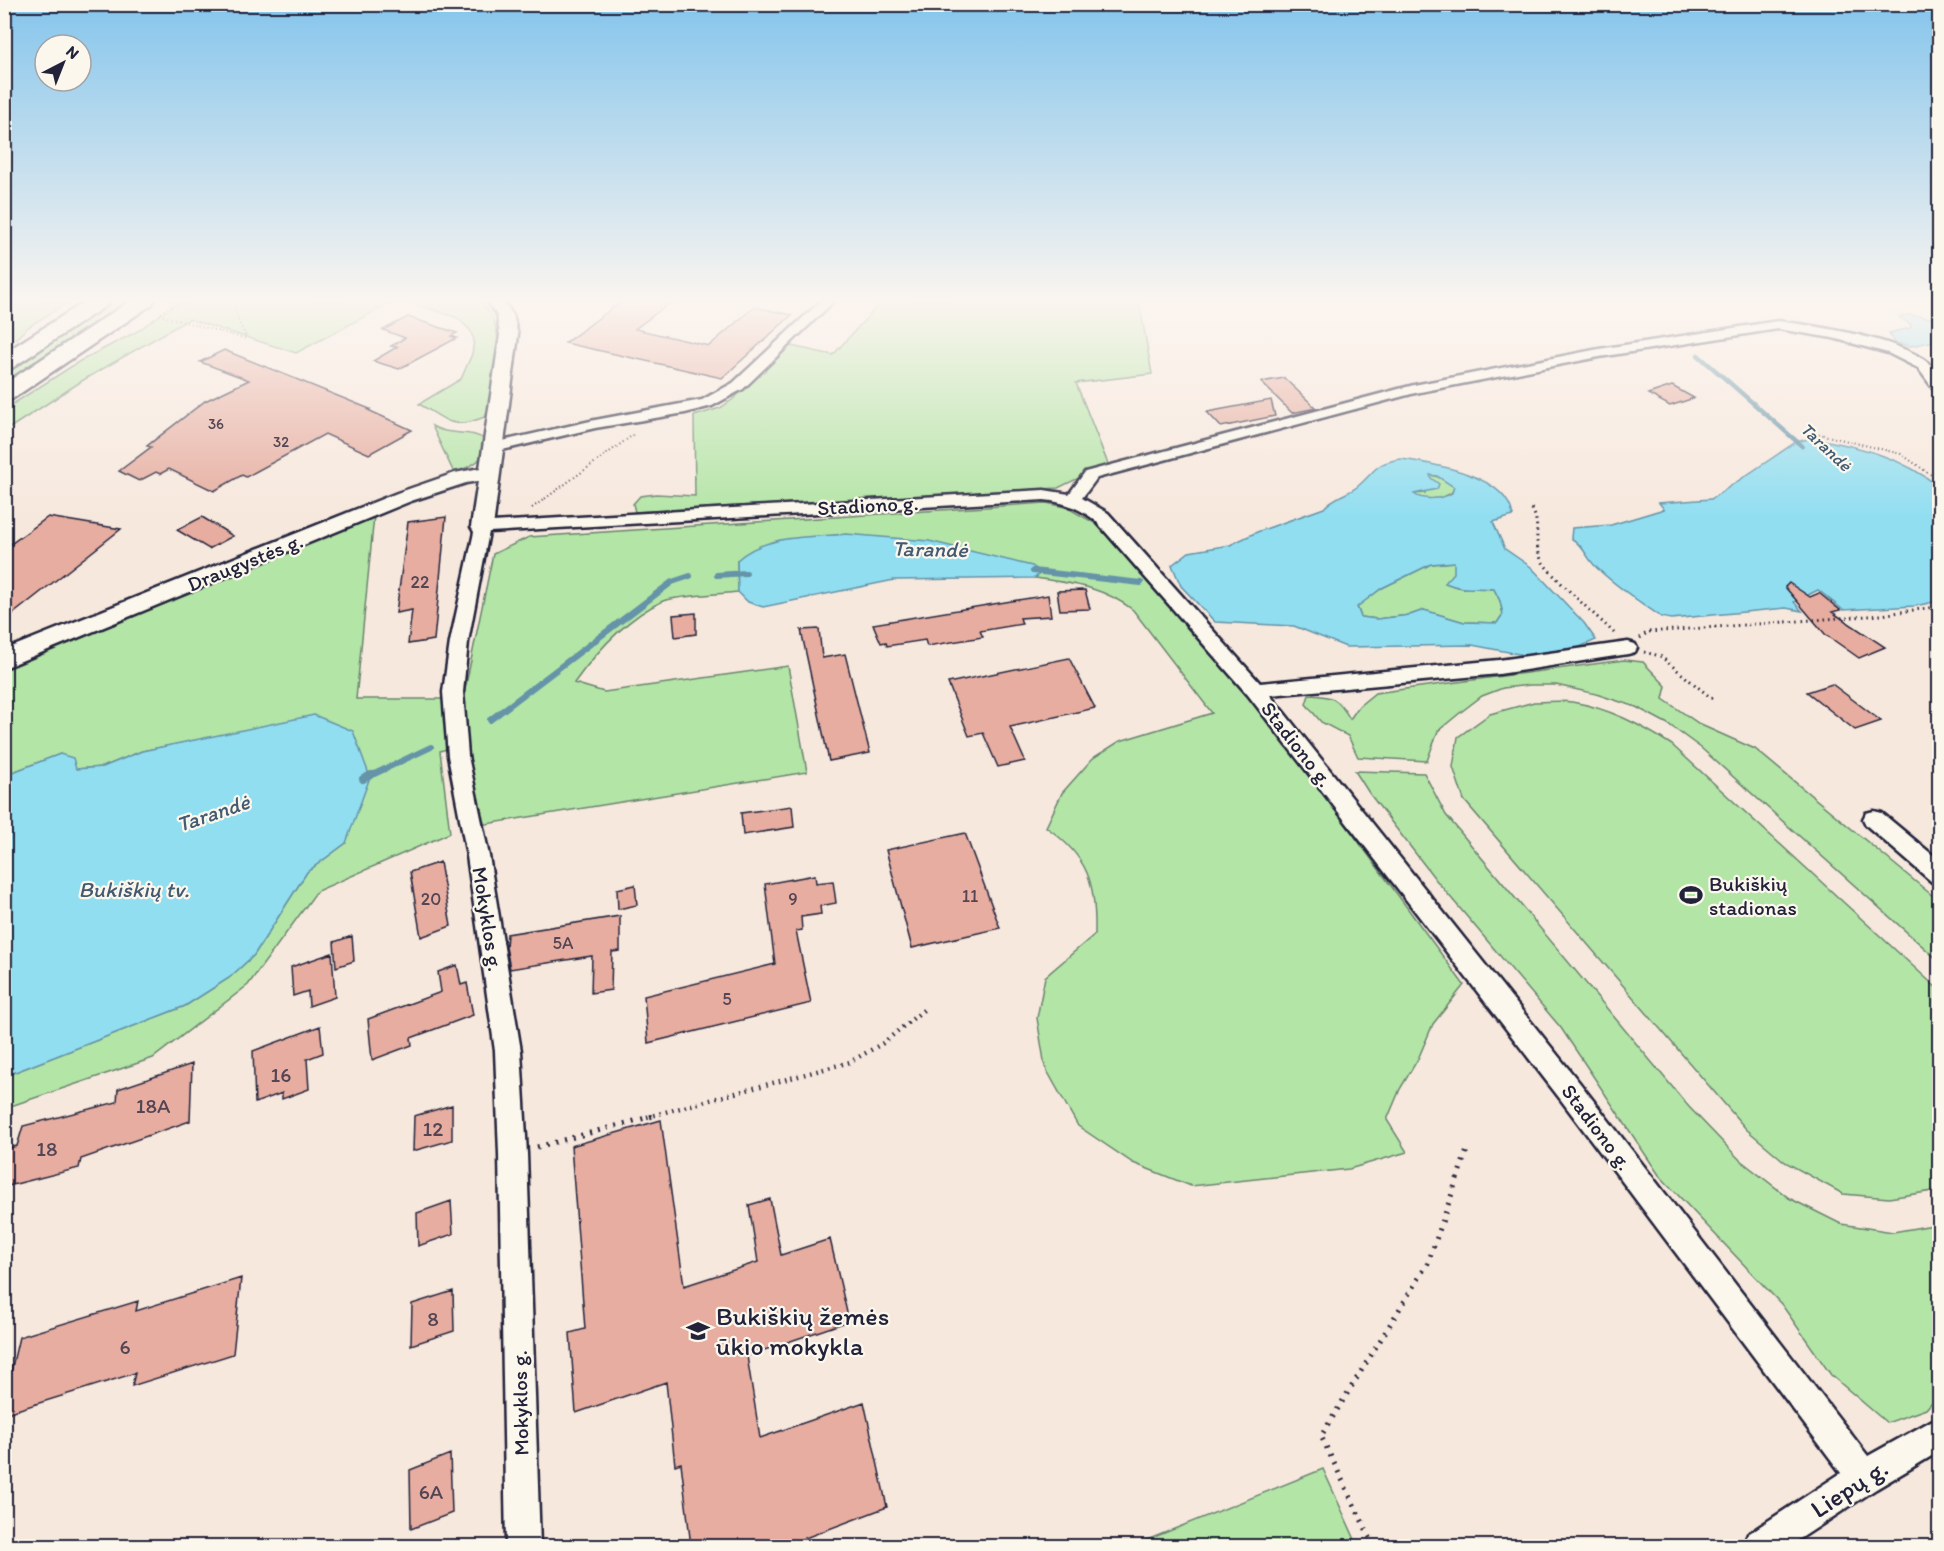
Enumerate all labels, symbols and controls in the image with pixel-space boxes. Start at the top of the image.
north arrow [33,33,93,93]
text: N [62,42,83,63]
house number: 36 [208,415,224,433]
water label: Tarandė [1796,418,1857,477]
house number: 32 [273,433,289,451]
street label: Stadiono g. [817,490,919,520]
street label: Draugystės g. [183,527,307,597]
water label: Tarandė [892,535,969,563]
house number: 22 [411,571,430,593]
street label: Stadiono g. [1256,696,1338,792]
water label: Tarandė [173,787,254,838]
street label: Mokyklos g. [467,865,509,973]
place label: Bukiškių stadionas [1709,871,1797,920]
water label: Bukiškių tv. [79,876,189,903]
sports icon: Bukiškių stadionas [1678,882,1704,908]
house number: 11 [962,885,978,907]
house number: 20 [421,888,441,910]
house number: 9 [788,888,798,910]
house number: 5A [553,932,574,954]
house number: 5 [722,988,732,1010]
house number: 16 [271,1062,291,1087]
street label: Stadiono g. [1557,1079,1637,1175]
house number: 18A [136,1093,171,1118]
house number: 12 [423,1116,443,1141]
house number: 18 [36,1136,58,1161]
place label: Bukiškių žemės ūkio mokykla [716,1300,889,1362]
house number: 8 [427,1306,439,1331]
school or university icon: Bukiškių žemės ūkio mokykla [685,1318,711,1344]
house number: 6 [119,1334,131,1359]
street label: Mokyklos g. [507,1350,533,1456]
street label: Liepų g. [1804,1451,1894,1525]
house number: 6A [419,1479,444,1504]

